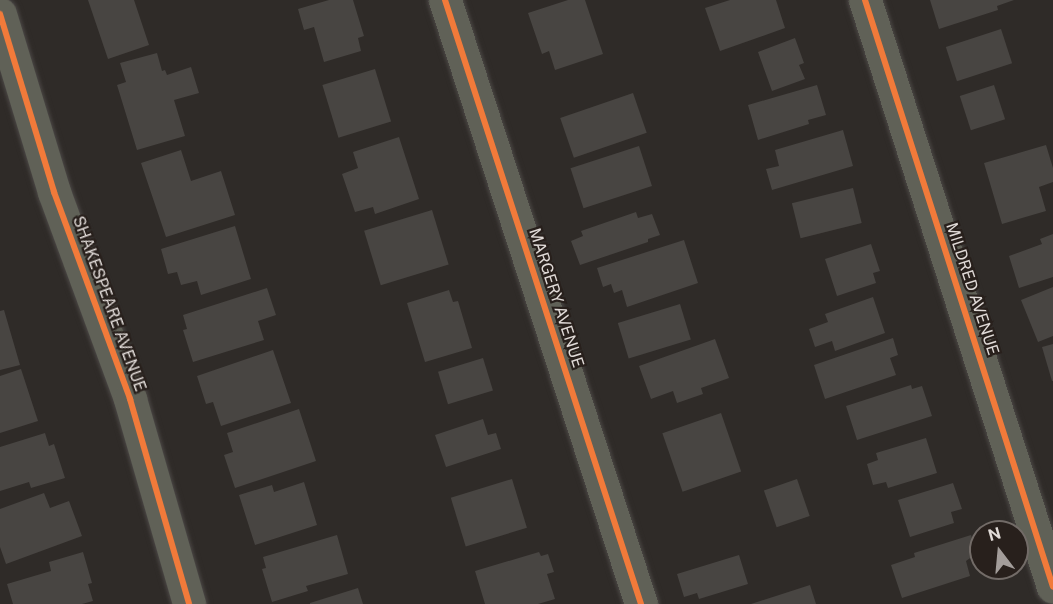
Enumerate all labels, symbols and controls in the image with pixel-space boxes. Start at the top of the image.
street label: SHAKESPEARE AVENUE [68,214,150,394]
street label: MILDRED AVENUE [941,220,1003,358]
street label: MARGERY AVENUE [524,226,588,370]
north arrow [969,520,1029,580]
text: N [986,523,1003,545]

